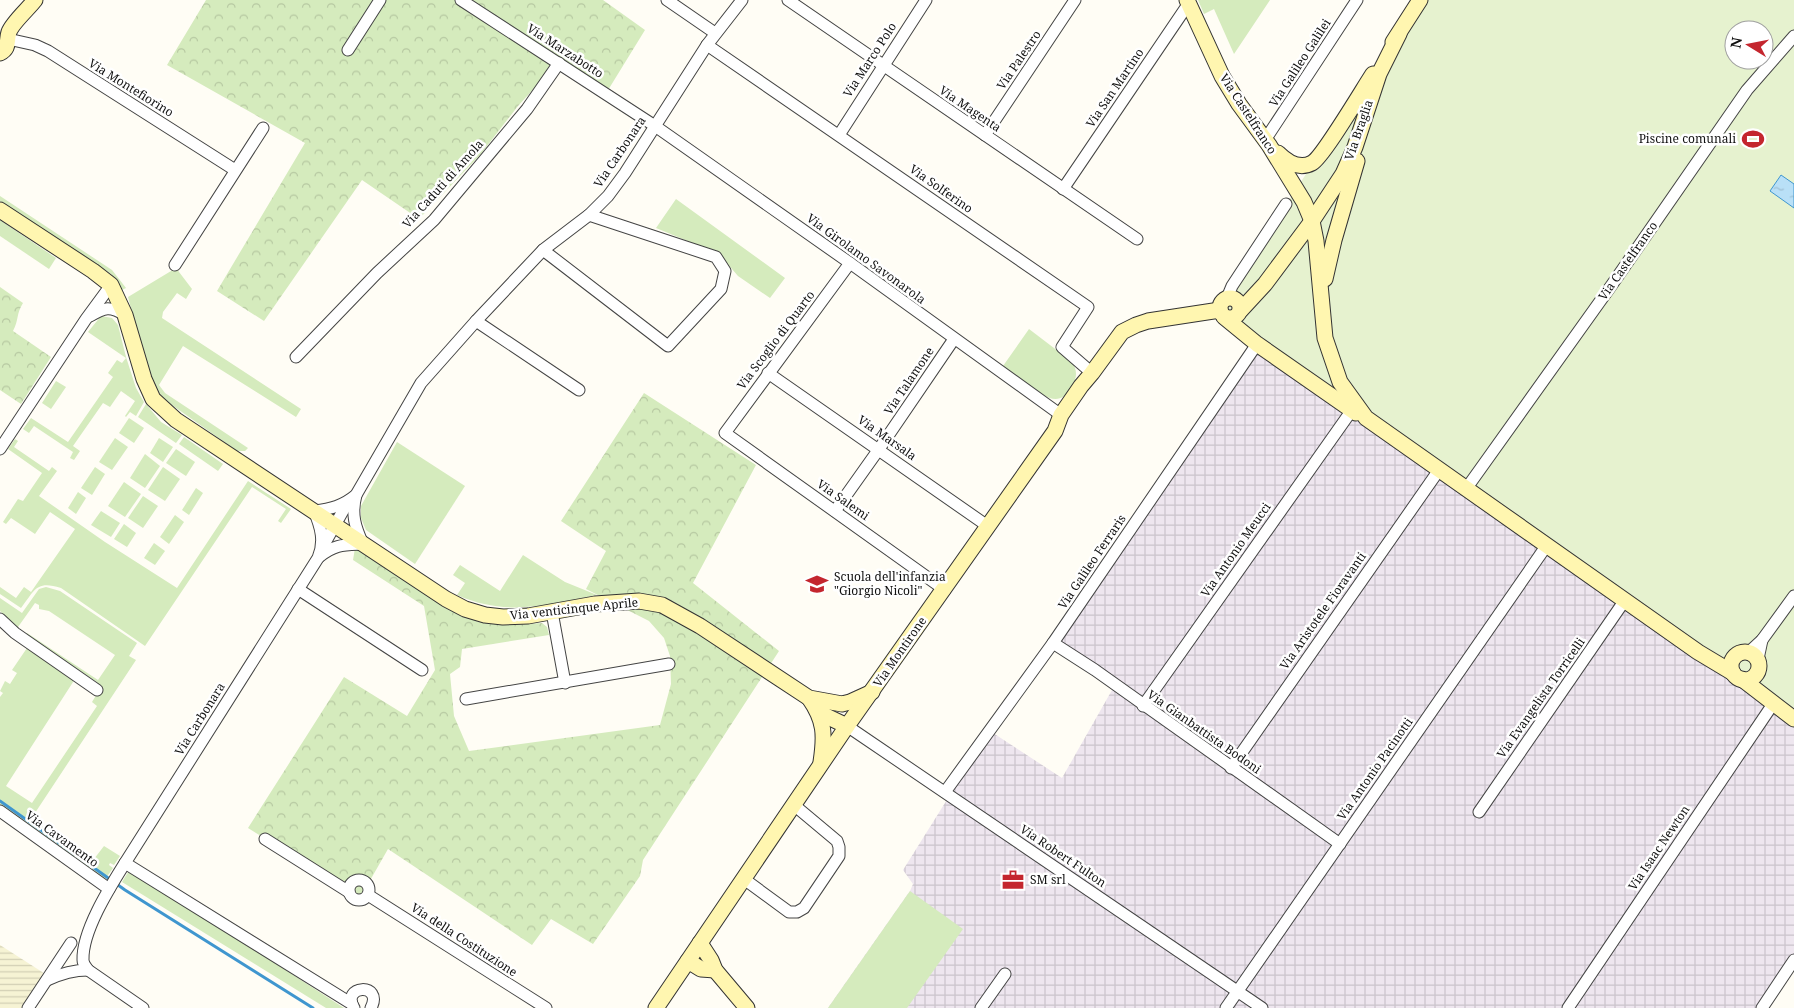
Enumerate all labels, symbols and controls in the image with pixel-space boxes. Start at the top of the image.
street label: Via Galileo Galilei [1265,15,1335,110]
street label: Via Marzabotto [524,19,607,82]
street label: Via Marco Polo [839,19,900,101]
north arrow [1724,20,1774,70]
street label: Via Palestro [992,27,1045,93]
text: N [1725,36,1746,50]
street label: Via San Martino [1082,45,1147,131]
street label: Via Montefiorino [85,55,177,121]
street label: Via Castelfranco [1216,70,1281,157]
street label: Via Magenta [936,82,1005,136]
street label: Via Braglia [1340,97,1377,162]
street label: Via Carbonara [589,113,650,191]
sports icon: Piscine comunali [1740,126,1766,152]
place label: Piscine comunali [1639,130,1736,147]
street label: Via Caduti di Amola [398,136,487,232]
street label: Via Solferino [906,160,977,217]
street label: Via Girolamo Savonarola [803,210,929,308]
street label: Via Castelfranco [1594,218,1661,304]
street label: Via Scoglio di Quarto [733,287,818,393]
street label: Via Talamone [880,343,938,418]
street label: Via Marsala [855,411,920,464]
street label: Via Salemi [814,475,873,524]
street label: Via Antonio Meucci [1197,499,1275,600]
street label: Via Galileo Ferraris [1054,511,1130,612]
street label: Via Aristotele Fioravanti [1276,548,1370,673]
place label: Scuola dell'infanzia "Giorgio Nicoli" [834,568,946,599]
school or university icon: Scuola dell'infanzia "Giorgio Nicoli" [804,571,830,597]
street label: Via venticinque Aprile [509,593,639,624]
street label: Via Montirone [869,613,930,690]
street label: Via Evangelista Torricelli [1493,634,1589,761]
street label: Via Carbonara [170,679,229,758]
street label: Via Gianbattista Bodoni [1144,686,1265,777]
street label: Via Antonio Pacinotti [1333,714,1416,823]
street label: Via Isaac Newton [1624,802,1693,894]
street label: Via Cavamento [22,806,102,871]
street label: Via Robert Fulton [1017,820,1110,891]
office icon: SM srl [1000,867,1026,893]
place label: SM srl [1030,871,1066,888]
street label: Via della Costituzione [408,899,521,980]

